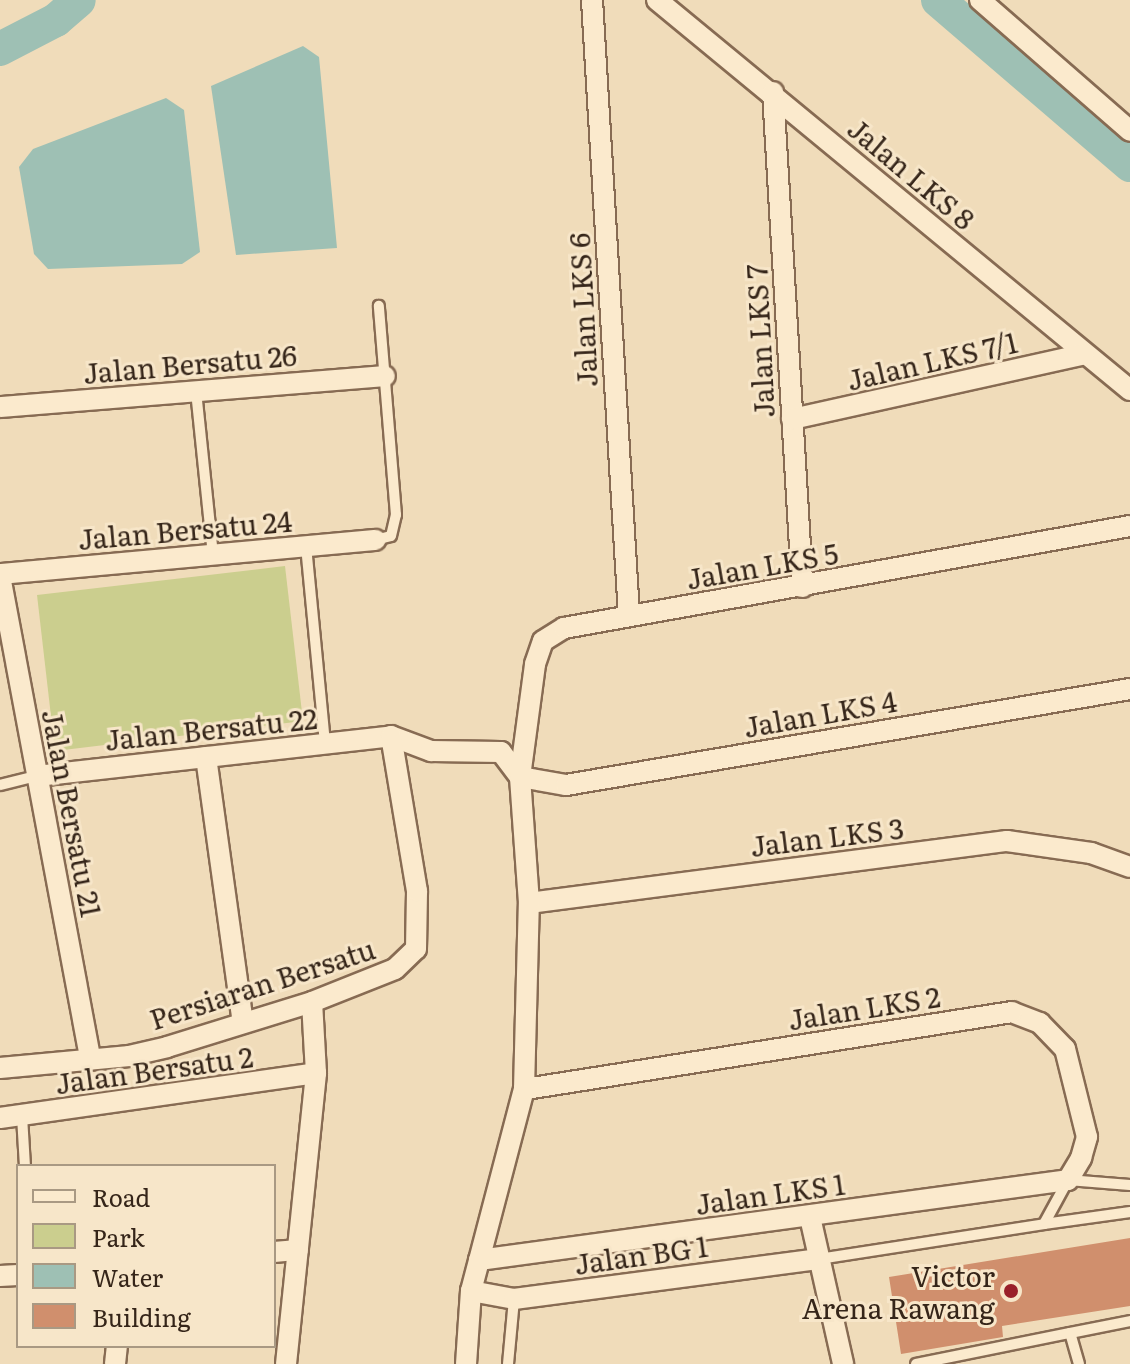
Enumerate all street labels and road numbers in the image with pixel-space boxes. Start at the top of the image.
street label: Jalan LKS 8 [842,110,982,236]
street label: Jalan LKS 6 [561,232,603,388]
street label: Jalan LKS 7 [738,264,780,418]
street label: Jalan LKS 7/1 [843,324,1021,396]
street label: Jalan Bersatu 26 [82,337,298,389]
street label: Jalan Bersatu 24 [77,503,293,555]
street label: Jalan LKS 5 [684,535,840,595]
street label: Jalan LKS 4 [741,683,899,743]
street label: Jalan Bersatu 22 [103,700,319,756]
street label: Jalan Bersatu 21 [36,706,110,920]
street label: Jalan LKS 3 [748,810,906,862]
street label: Persiaran Bersatu [145,931,379,1035]
street label: Jalan LKS 2 [786,978,942,1036]
street label: Jalan Bersatu 2 [53,1038,255,1100]
street label: Jalan LKS 1 [693,1166,847,1220]
street label: Jalan BG 1 [572,1228,710,1280]

